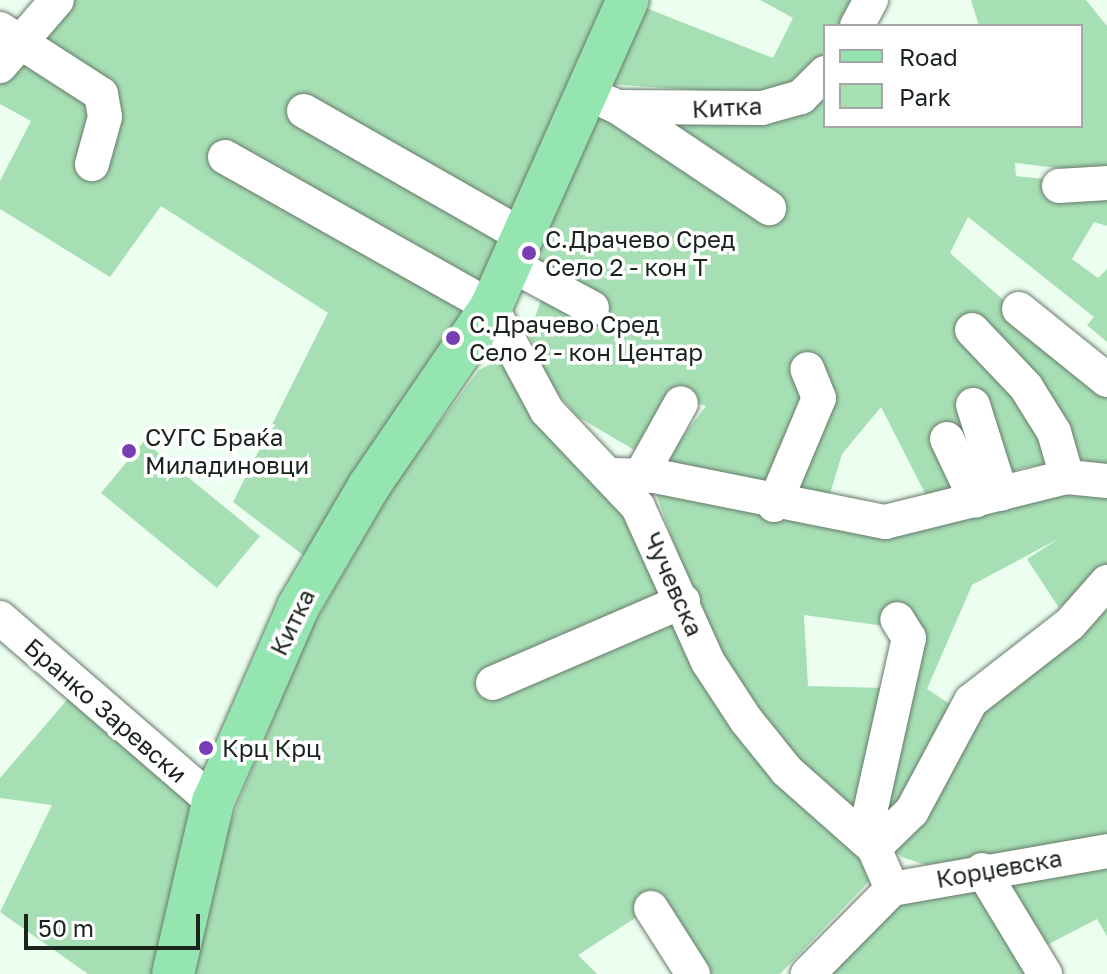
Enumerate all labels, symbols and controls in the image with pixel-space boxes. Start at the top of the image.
legend [823,24,1083,128]
text: Road [899,42,958,71]
text: Park [899,82,951,111]
street label: Китка [691,91,763,123]
place label: С.Драчево Сред Село 2 - кон T [545,225,735,281]
marker: С.Драчево Сред Село 2 - кон T [520,244,538,262]
place label: С.Драчево Сред Село 2 - кон Центар [469,310,703,366]
marker: С.Драчево Сред Село 2 - кон Центар [444,329,462,347]
place label: СУГС Браќа Миладиновци [145,423,309,479]
marker: СУГС Браќа Миладиновци [120,442,138,460]
street label: Чучевска [638,528,710,640]
street label: Китка [264,584,320,660]
street label: Бранко Заревски [19,632,193,788]
place label: Крц Крц [222,734,321,762]
marker: Крц Крц [197,739,215,757]
street label: Корџевска [934,843,1064,893]
scale bar [28,898,204,948]
text: 50 m [38,913,94,942]

